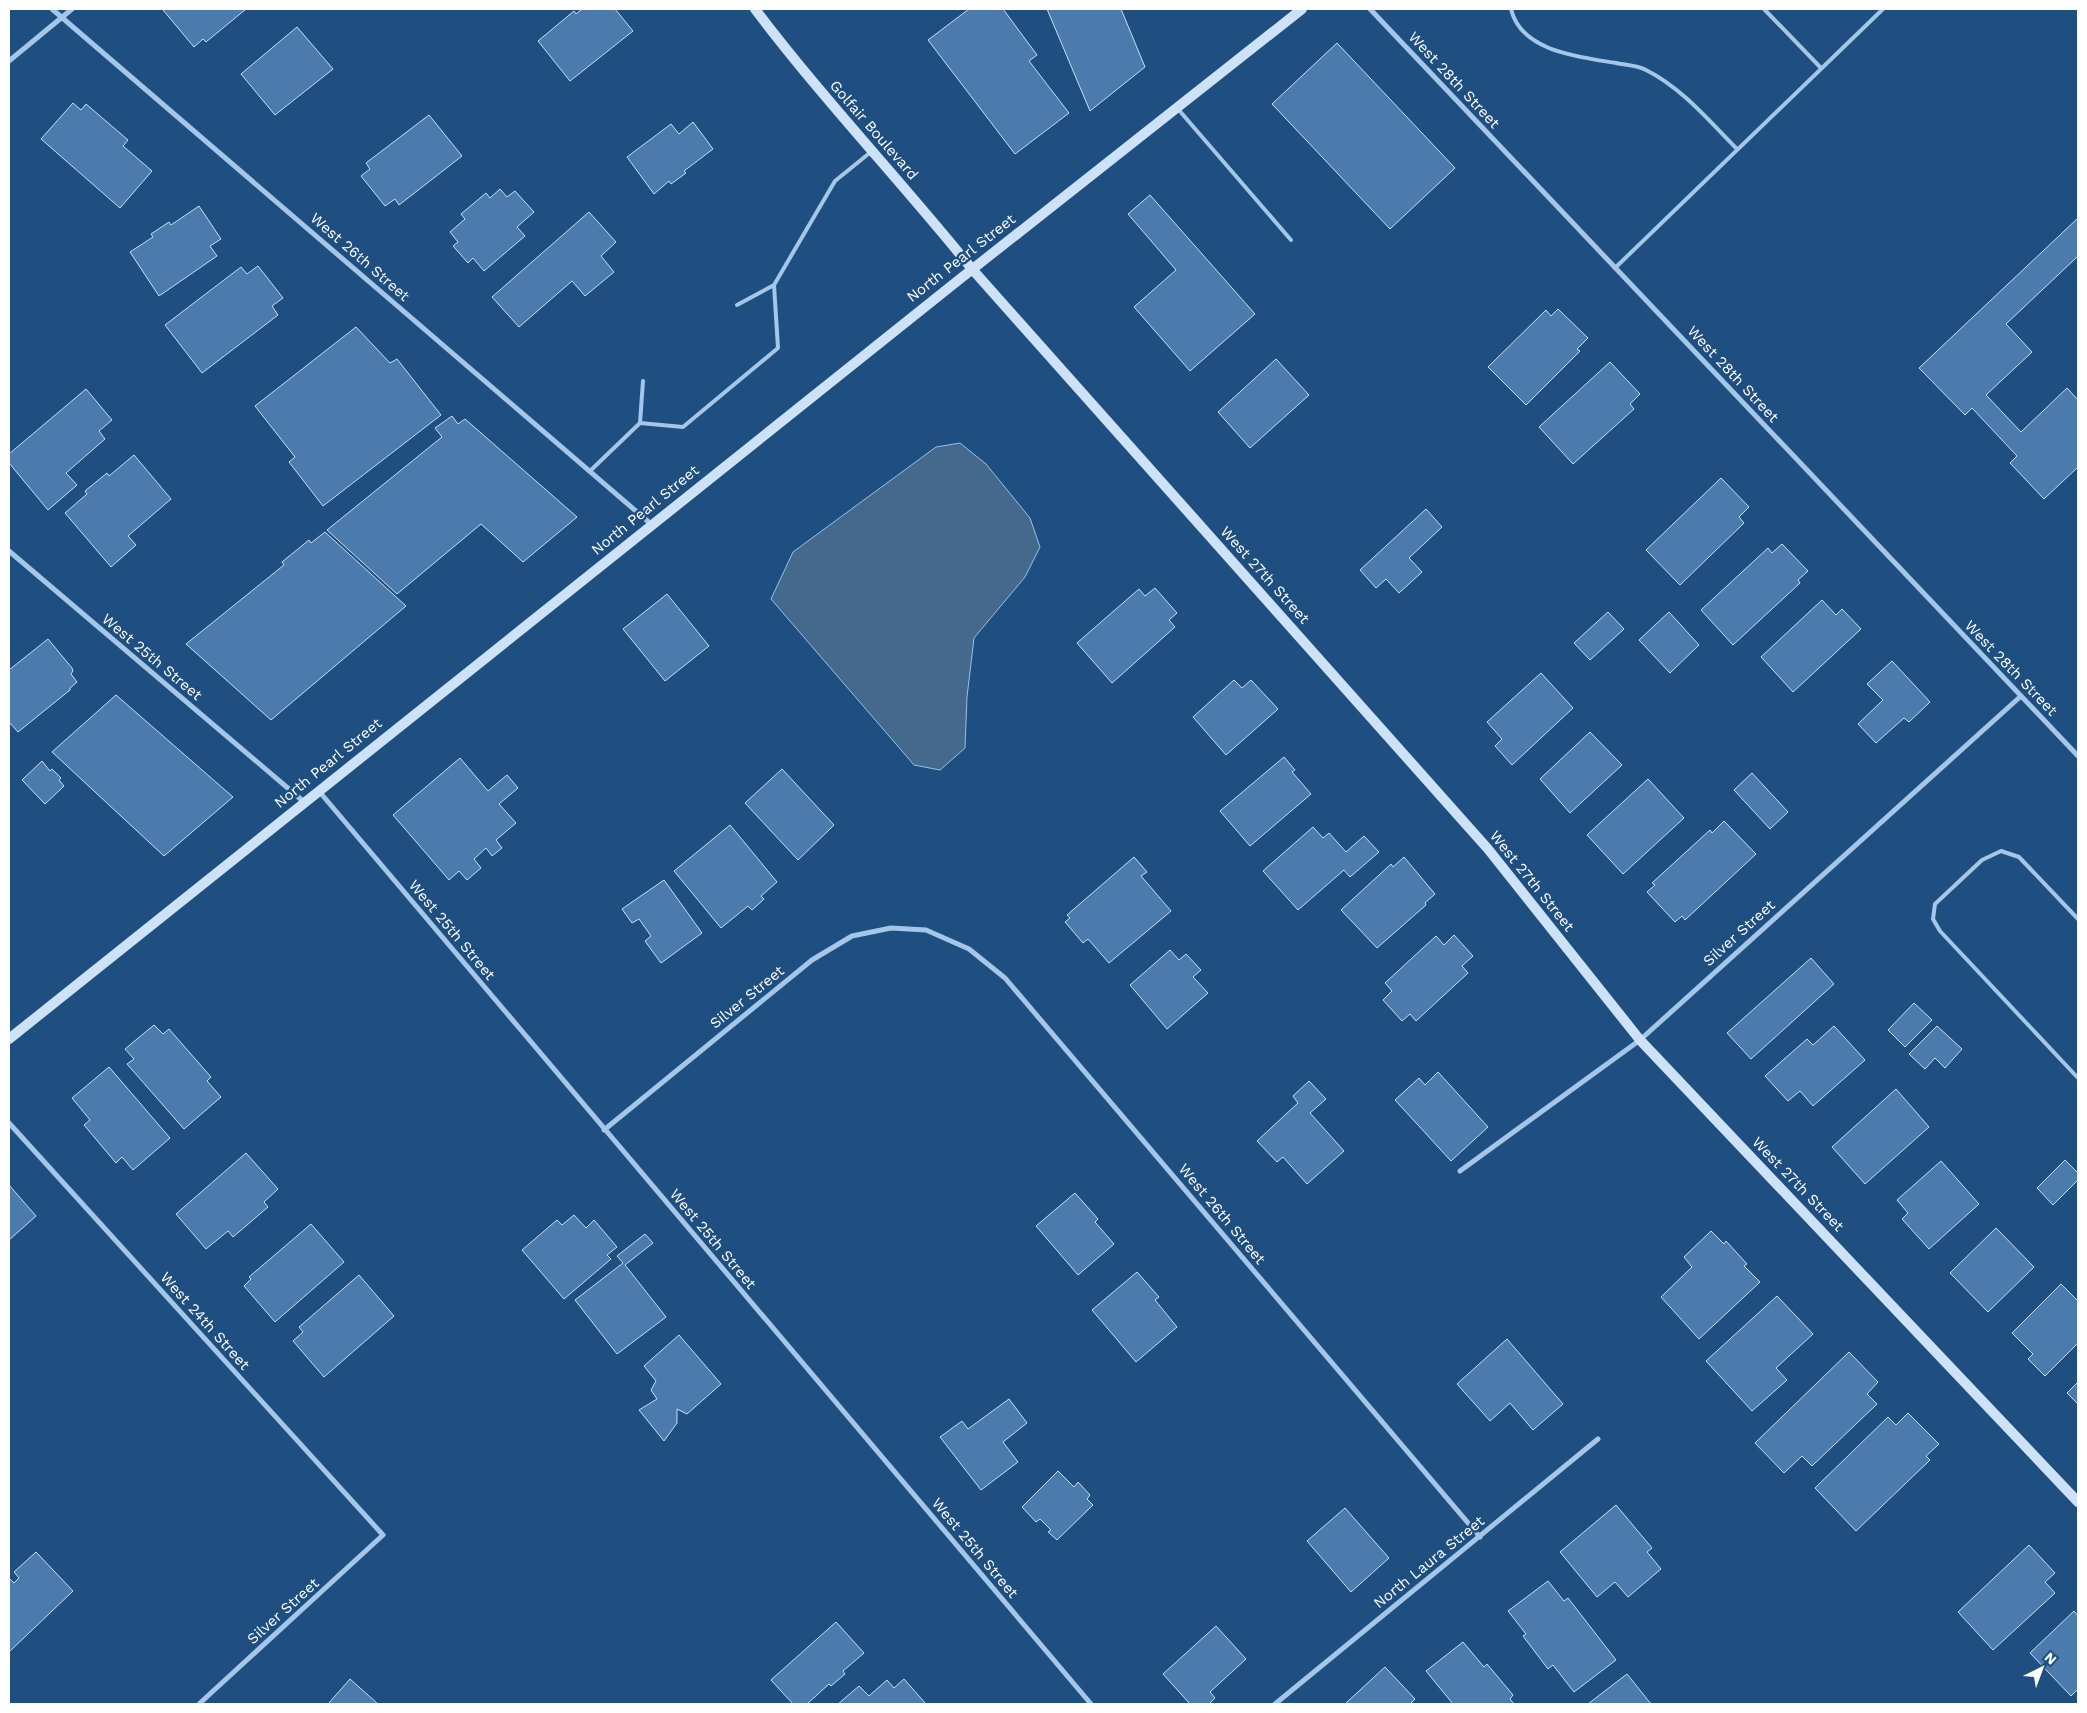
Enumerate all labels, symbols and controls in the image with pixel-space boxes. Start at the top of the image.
street label: West 28th Street [1405,28,1504,133]
street label: Golfair Boulevard [826,77,922,183]
street label: West 26th Street [307,209,414,305]
street label: North Pearl Street [903,210,1019,306]
street label: West 28th Street [1684,322,1783,427]
street label: North Pearl Street [588,461,703,559]
street label: West 27th Street [1217,523,1314,628]
street label: West 25th Street [98,610,206,705]
street label: West 28th Street [1961,617,2062,720]
street label: North Pearl Street [271,714,386,812]
street label: West 27th Street [1486,827,1579,936]
street label: West 25th Street [405,876,500,984]
street label: Silver Street [1699,896,1779,970]
street label: Silver Street [706,961,788,1032]
street label: West 27th Street [1748,1133,1848,1236]
street label: West 26th Street [1175,1160,1270,1268]
street label: West 25th Street [666,1185,761,1293]
street label: West 24th Street [156,1268,254,1374]
street label: West 25th Street [928,1494,1023,1602]
street label: North Laura Street [1370,1511,1489,1612]
street label: Silver Street [243,1574,323,1648]
north arrow [2017,1643,2067,1693]
text: N [2041,1649,2060,1668]

